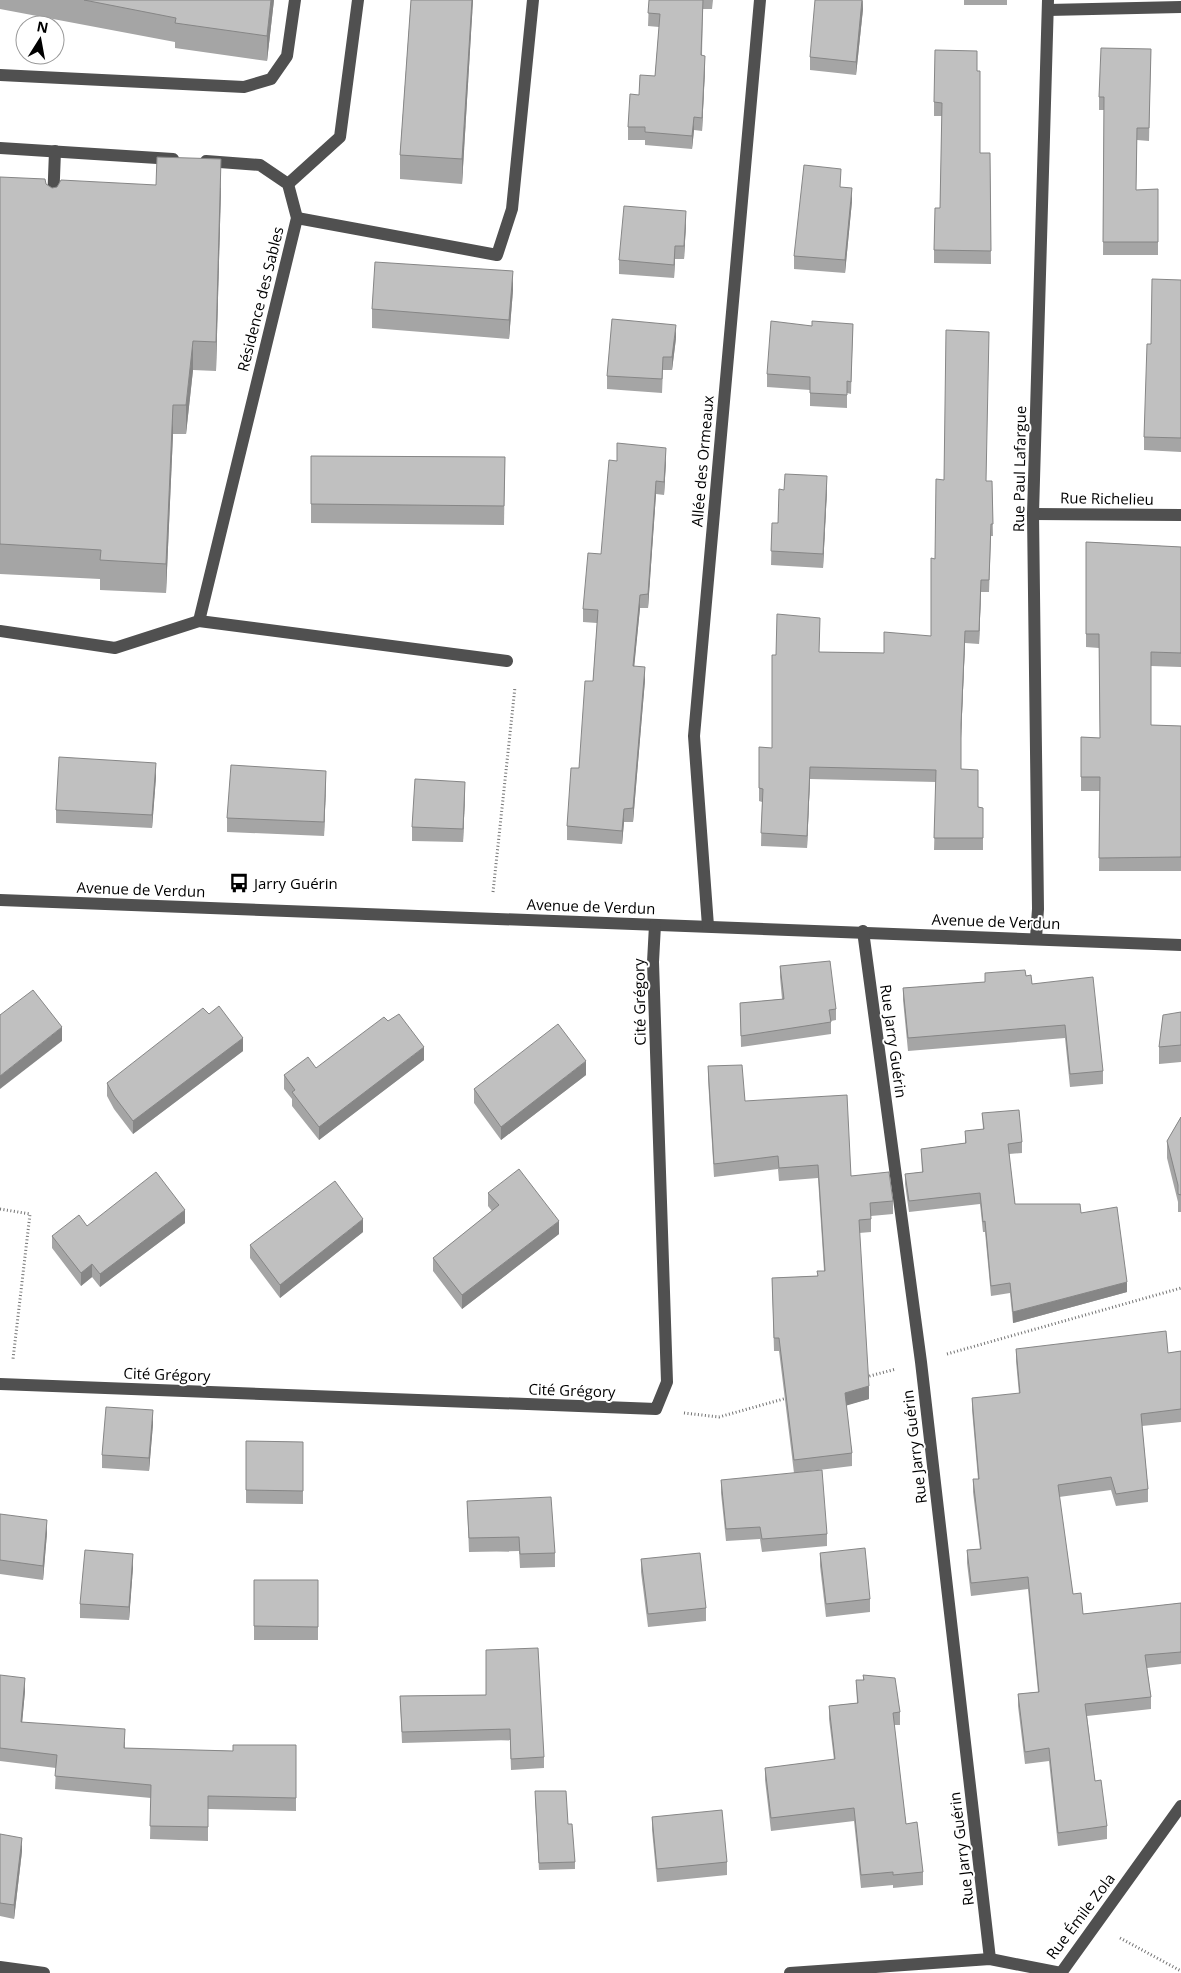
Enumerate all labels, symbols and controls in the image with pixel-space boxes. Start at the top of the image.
north arrow [15,15,65,65]
text: N [35,16,50,37]
street label: Résidence des Sables [232,224,288,374]
street label: Allée des Ormeaux [686,394,718,528]
street label: Rue Paul Lafargue [1008,406,1030,532]
street label: Rue Richelieu [1060,487,1154,509]
bus stop icon: Jarry Guérin [228,872,250,894]
place label: Jarry Guérin [252,873,338,893]
street label: Avenue de Verdun [76,877,206,901]
street label: Avenue de Verdun [526,894,656,918]
street label: Avenue de Verdun [931,909,1061,933]
street label: Cité Grégory [628,958,650,1046]
street label: Rue Jarry Guérin [876,983,912,1099]
street label: Cité Grégory [123,1362,211,1386]
street label: Cité Grégory [528,1378,616,1402]
street label: Rue Jarry Guérin [897,1389,931,1505]
street label: Rue Jarry Guérin [944,1791,978,1907]
street label: Rue Émile Zola [1041,1869,1119,1963]

